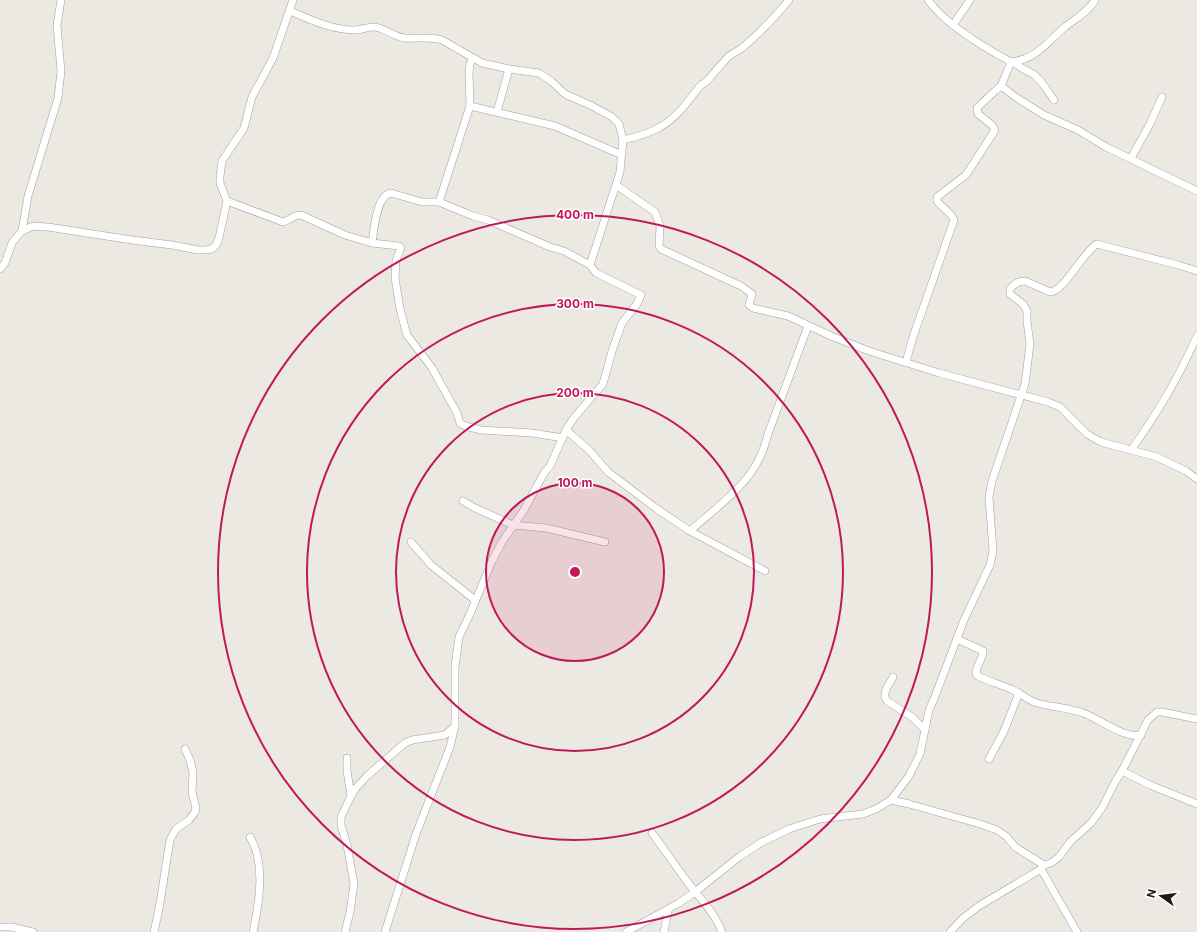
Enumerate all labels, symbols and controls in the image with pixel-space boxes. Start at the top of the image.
text: 400 m [556,207,594,222]
text: 300 m [556,296,594,311]
text: 200 m [556,385,594,400]
text: 100 m [557,475,593,490]
centre of rings [568,565,582,579]
north arrow [1141,876,1181,916]
text: N [1143,888,1159,899]

